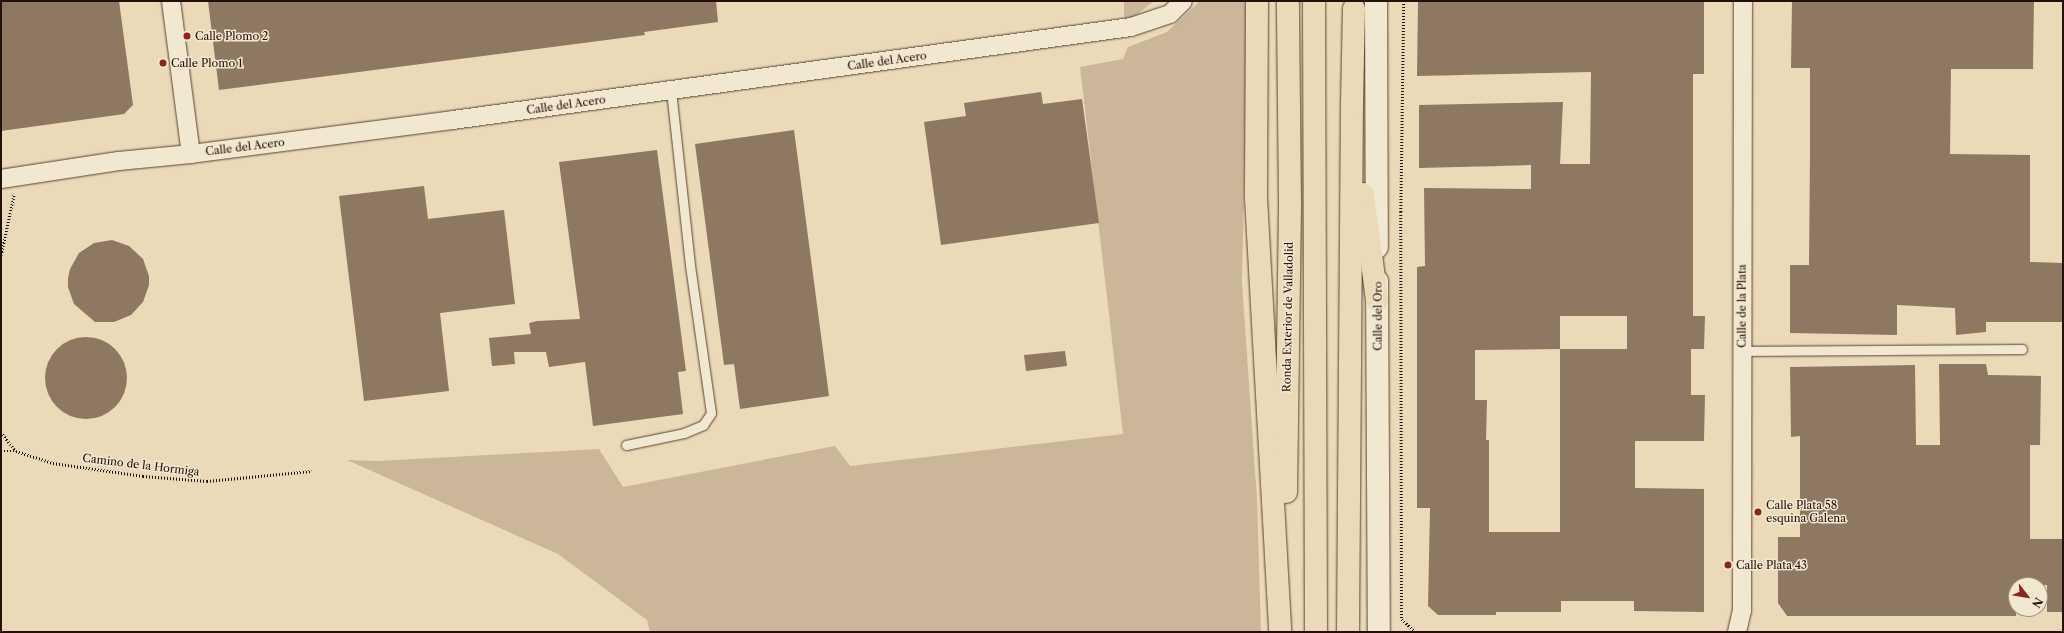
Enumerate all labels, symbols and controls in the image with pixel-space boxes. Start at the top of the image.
place label: Calle Plomo 2 [195,29,268,43]
marker: Calle Plomo 2 [182,31,192,41]
street label: Calle del Acero [846,49,928,73]
place label: Calle Plomo 1 [171,56,243,70]
marker: Calle Plomo 1 [158,58,168,68]
street label: Calle del Acero [525,93,607,117]
street label: Calle del Acero [204,136,286,158]
street label: Ronda Exterior de Valladolid [1280,241,1296,393]
street label: Calle de la Plata [1735,264,1749,348]
street label: Calle del Oro [1371,281,1385,351]
street label: Camino de la Hormiga [82,451,200,479]
place label: Calle Plata 58 esquina Galena [1766,499,1846,525]
marker: Calle Plata 58 esquina Galena [1753,507,1763,517]
place label: Calle Plata 43 [1736,558,1807,572]
marker: Calle Plata 43 [1723,560,1733,570]
north arrow [2008,577,2048,617]
text: N [2029,595,2046,610]

